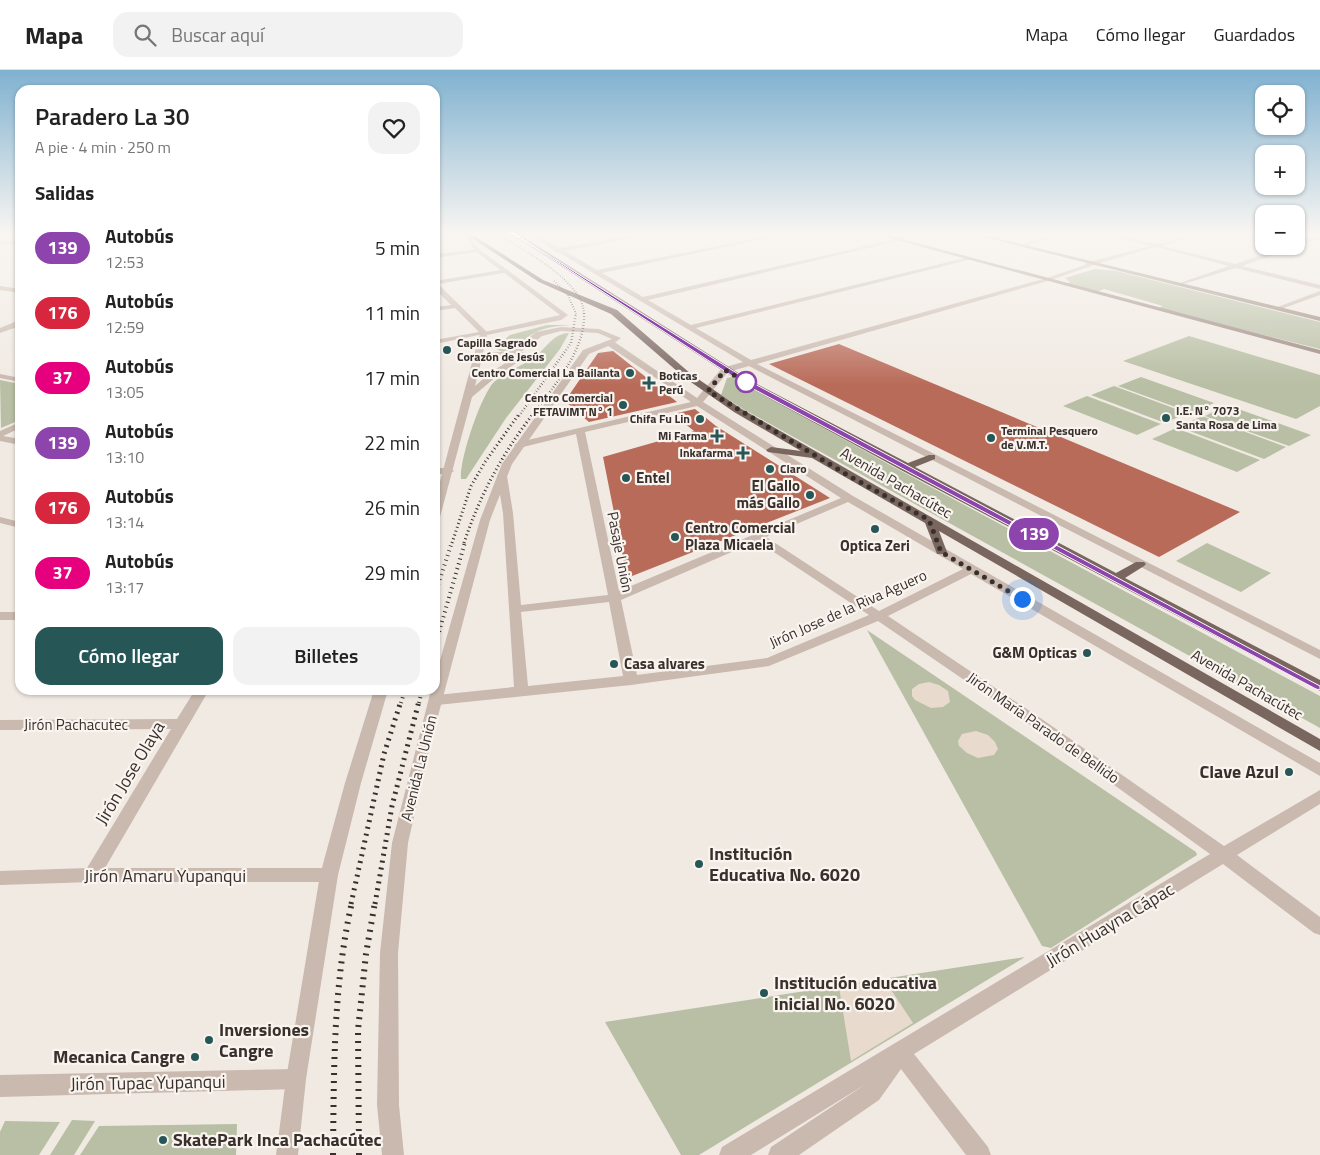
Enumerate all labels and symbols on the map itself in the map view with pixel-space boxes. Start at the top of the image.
place label: Capilla Sagrado Corazón de Jesús [457,333,545,366]
marker: Capilla Sagrado Corazón de Jesús [441,344,453,356]
place label: Centro Comercial La Bailanta [472,363,620,382]
place label: Boticas Perú [659,366,698,399]
marker: Centro Comercial La Bailanta [624,367,636,379]
unlabelled marker [735,371,757,393]
marker: Boticas Perú [643,377,655,389]
place label: Centro Comercial FETAVIMT N° 1 [525,388,613,421]
marker: Centro Comercial FETAVIMT N° 1 [617,399,629,411]
place label: I.E. N° 7073 Santa Rosa de Lima [1176,401,1277,434]
place label: Chifa Fu Lin [630,409,690,428]
marker: I.E. N° 7073 Santa Rosa de Lima [1160,412,1172,424]
marker: Chifa Fu Lin [694,413,706,425]
place label: Terminal Pesquero de V.M.T. [1001,421,1098,454]
place label: Mi Farma [658,426,707,445]
marker: Mi Farma [711,430,723,442]
marker: Terminal Pesquero de V.M.T. [985,432,997,444]
street label: Avenida Pachacútec [836,441,956,524]
place label: Inkafarma [680,443,733,462]
marker: Inkafarma [737,447,749,459]
place label: Claro [780,459,807,478]
marker: Claro [764,463,776,475]
place label: Entel [636,466,670,489]
marker: Entel [620,472,632,484]
place label: El Gallo más Gallo [736,474,800,514]
marker: El Gallo más Gallo [804,489,816,501]
street label: Pasaje Unión [601,509,640,594]
place label: Centro Comercial Plaza Micaela [685,516,795,556]
line badge: 139 [1005,518,1063,550]
marker: Optica Zeri [869,523,881,535]
marker: Centro Comercial Plaza Micaela [669,531,681,543]
place label: Optica Zeri [840,534,910,557]
street label: Jirón Jose de la Riva Aguero [765,563,930,654]
your location [1010,587,1035,612]
place label: G&M Opticas [992,641,1077,664]
street label: Avenida Pachacútec [1187,643,1307,726]
marker: G&M Opticas [1081,647,1093,659]
place label: Casa alvares [624,652,705,675]
marker: Casa alvares [608,658,620,670]
street label: Jirón María Parado de Bellido [962,666,1124,789]
street label: Jirón Pachacutec [24,713,128,736]
street label: Avenida La Unión [394,713,443,823]
street label: Jirón Jose Olaya [88,716,171,830]
place label: Clave Azul [1199,758,1279,785]
marker: Clave Azul [1283,766,1295,778]
place label: Institución Educativa No. 6020 [709,840,860,888]
marker: Institución Educativa No. 6020 [693,858,705,870]
street label: Jirón Amaru Yupanqui [84,862,246,889]
street label: Jirón Huayna Cápac [1040,875,1179,974]
place label: Institución educativa inicial No. 6020 [774,969,937,1017]
marker: Institución educativa inicial No. 6020 [758,987,770,999]
place label: Inversiones Cangre [219,1016,309,1064]
marker: Inversiones Cangre [203,1034,215,1046]
place label: Mecanica Cangre [53,1043,185,1070]
marker: Mecanica Cangre [189,1051,201,1063]
street label: Jirón Tupac Yupanqui [70,1068,226,1097]
place label: SkatePark Inca Pachacútec [173,1126,382,1153]
marker: SkatePark Inca Pachacútec [157,1134,169,1146]

